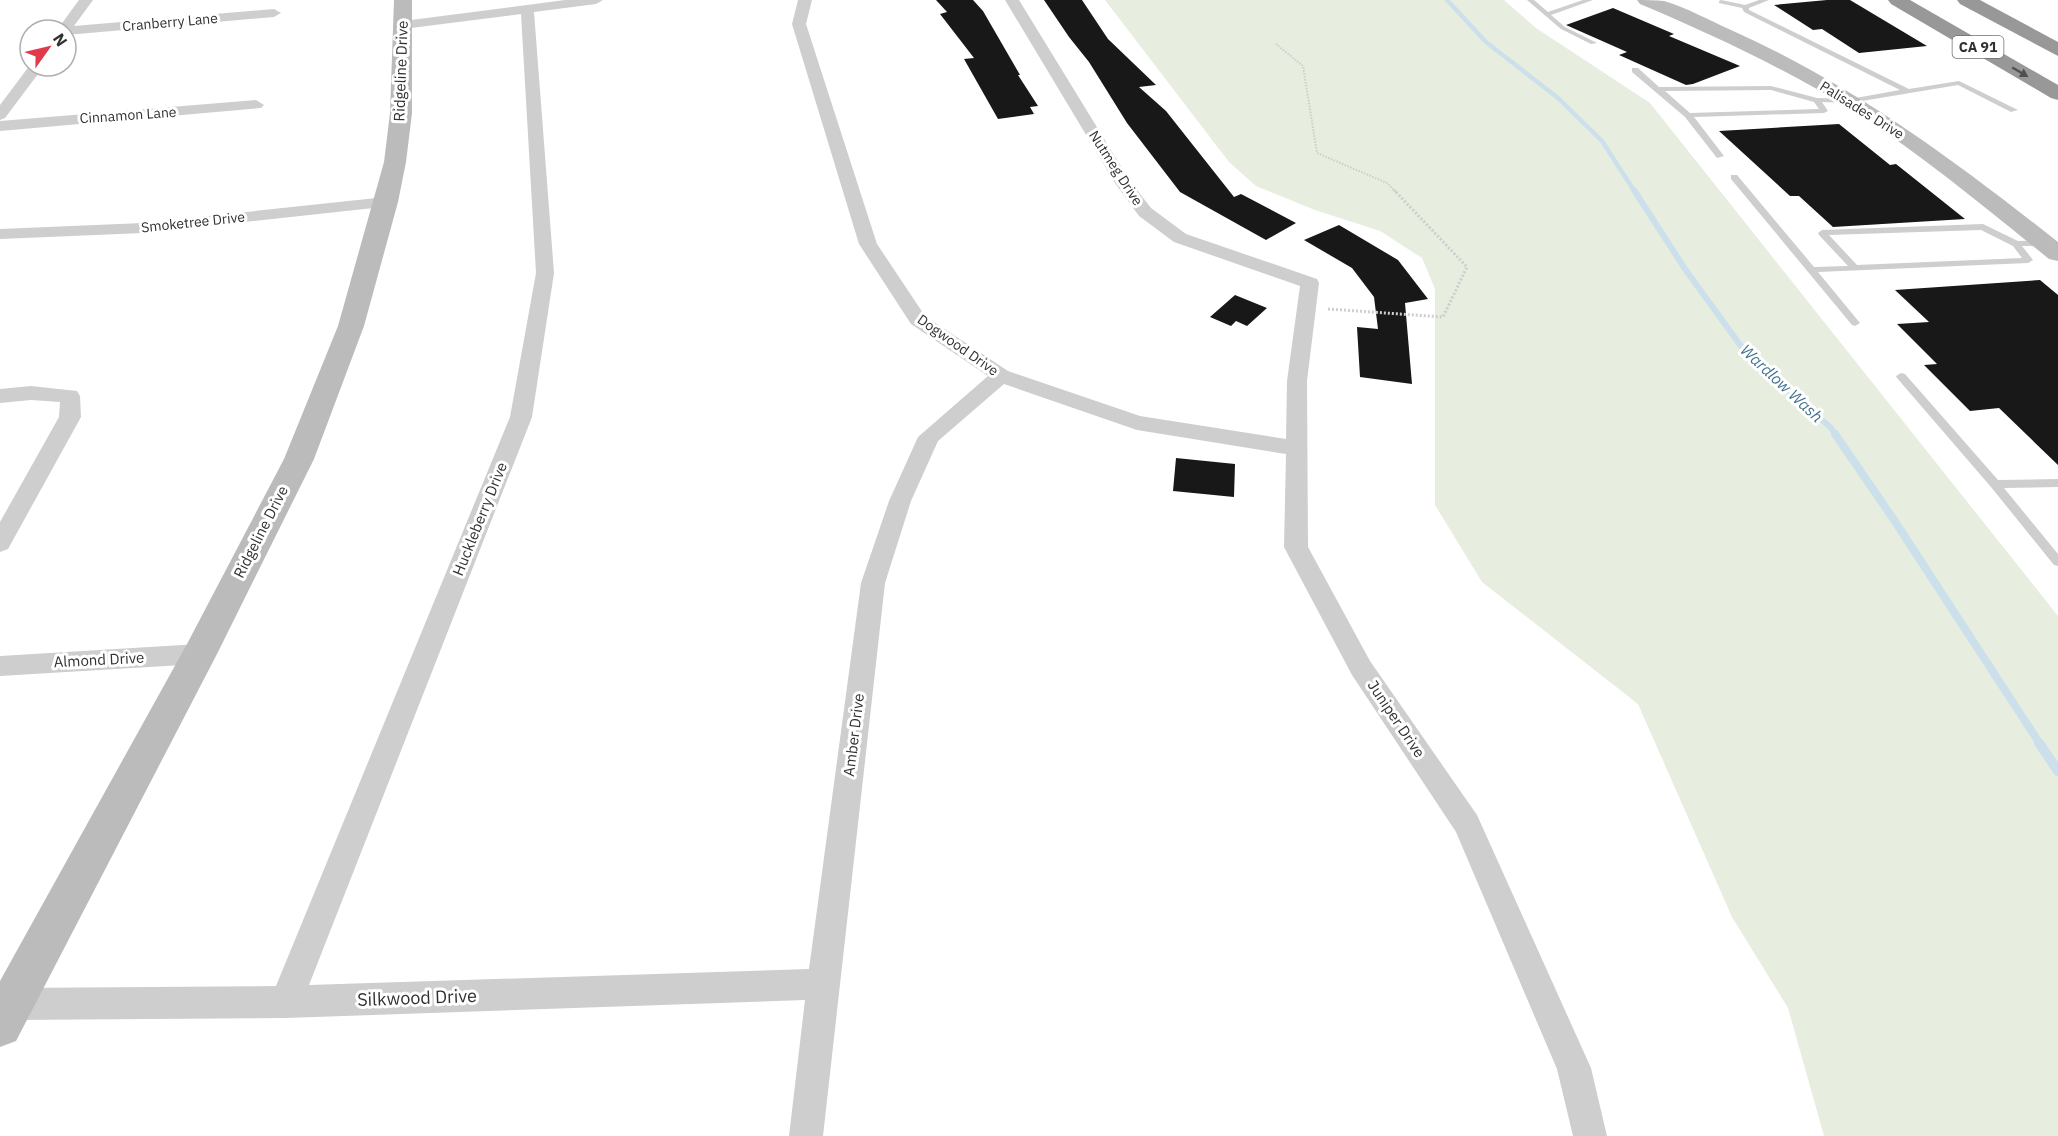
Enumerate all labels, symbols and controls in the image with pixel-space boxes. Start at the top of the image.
street label: Cranberry Lane [121,9,219,35]
north arrow [18,18,78,78]
street label: Ridgeline Drive [389,20,412,122]
text: N [49,29,72,50]
road number: CA 91 [1952,36,2004,58]
one-way arrow [2012,66,2028,77]
street label: Palisades Drive [1817,77,1908,143]
street label: Cinnamon Lane [79,103,177,127]
street label: Nutmeg Drive [1085,127,1147,209]
street label: Smoketree Drive [140,208,246,236]
street label: Dogwood Drive [914,310,1002,380]
water label: Wardlow Wash [1737,340,1827,426]
street label: Huckleberry Drive [448,459,511,578]
street label: Ridgeline Drive [229,482,292,581]
street label: Almond Drive [53,648,145,671]
street label: Juniper Drive [1364,676,1429,761]
street label: Amber Drive [839,692,868,778]
street label: Silkwood Drive [357,984,477,1011]

